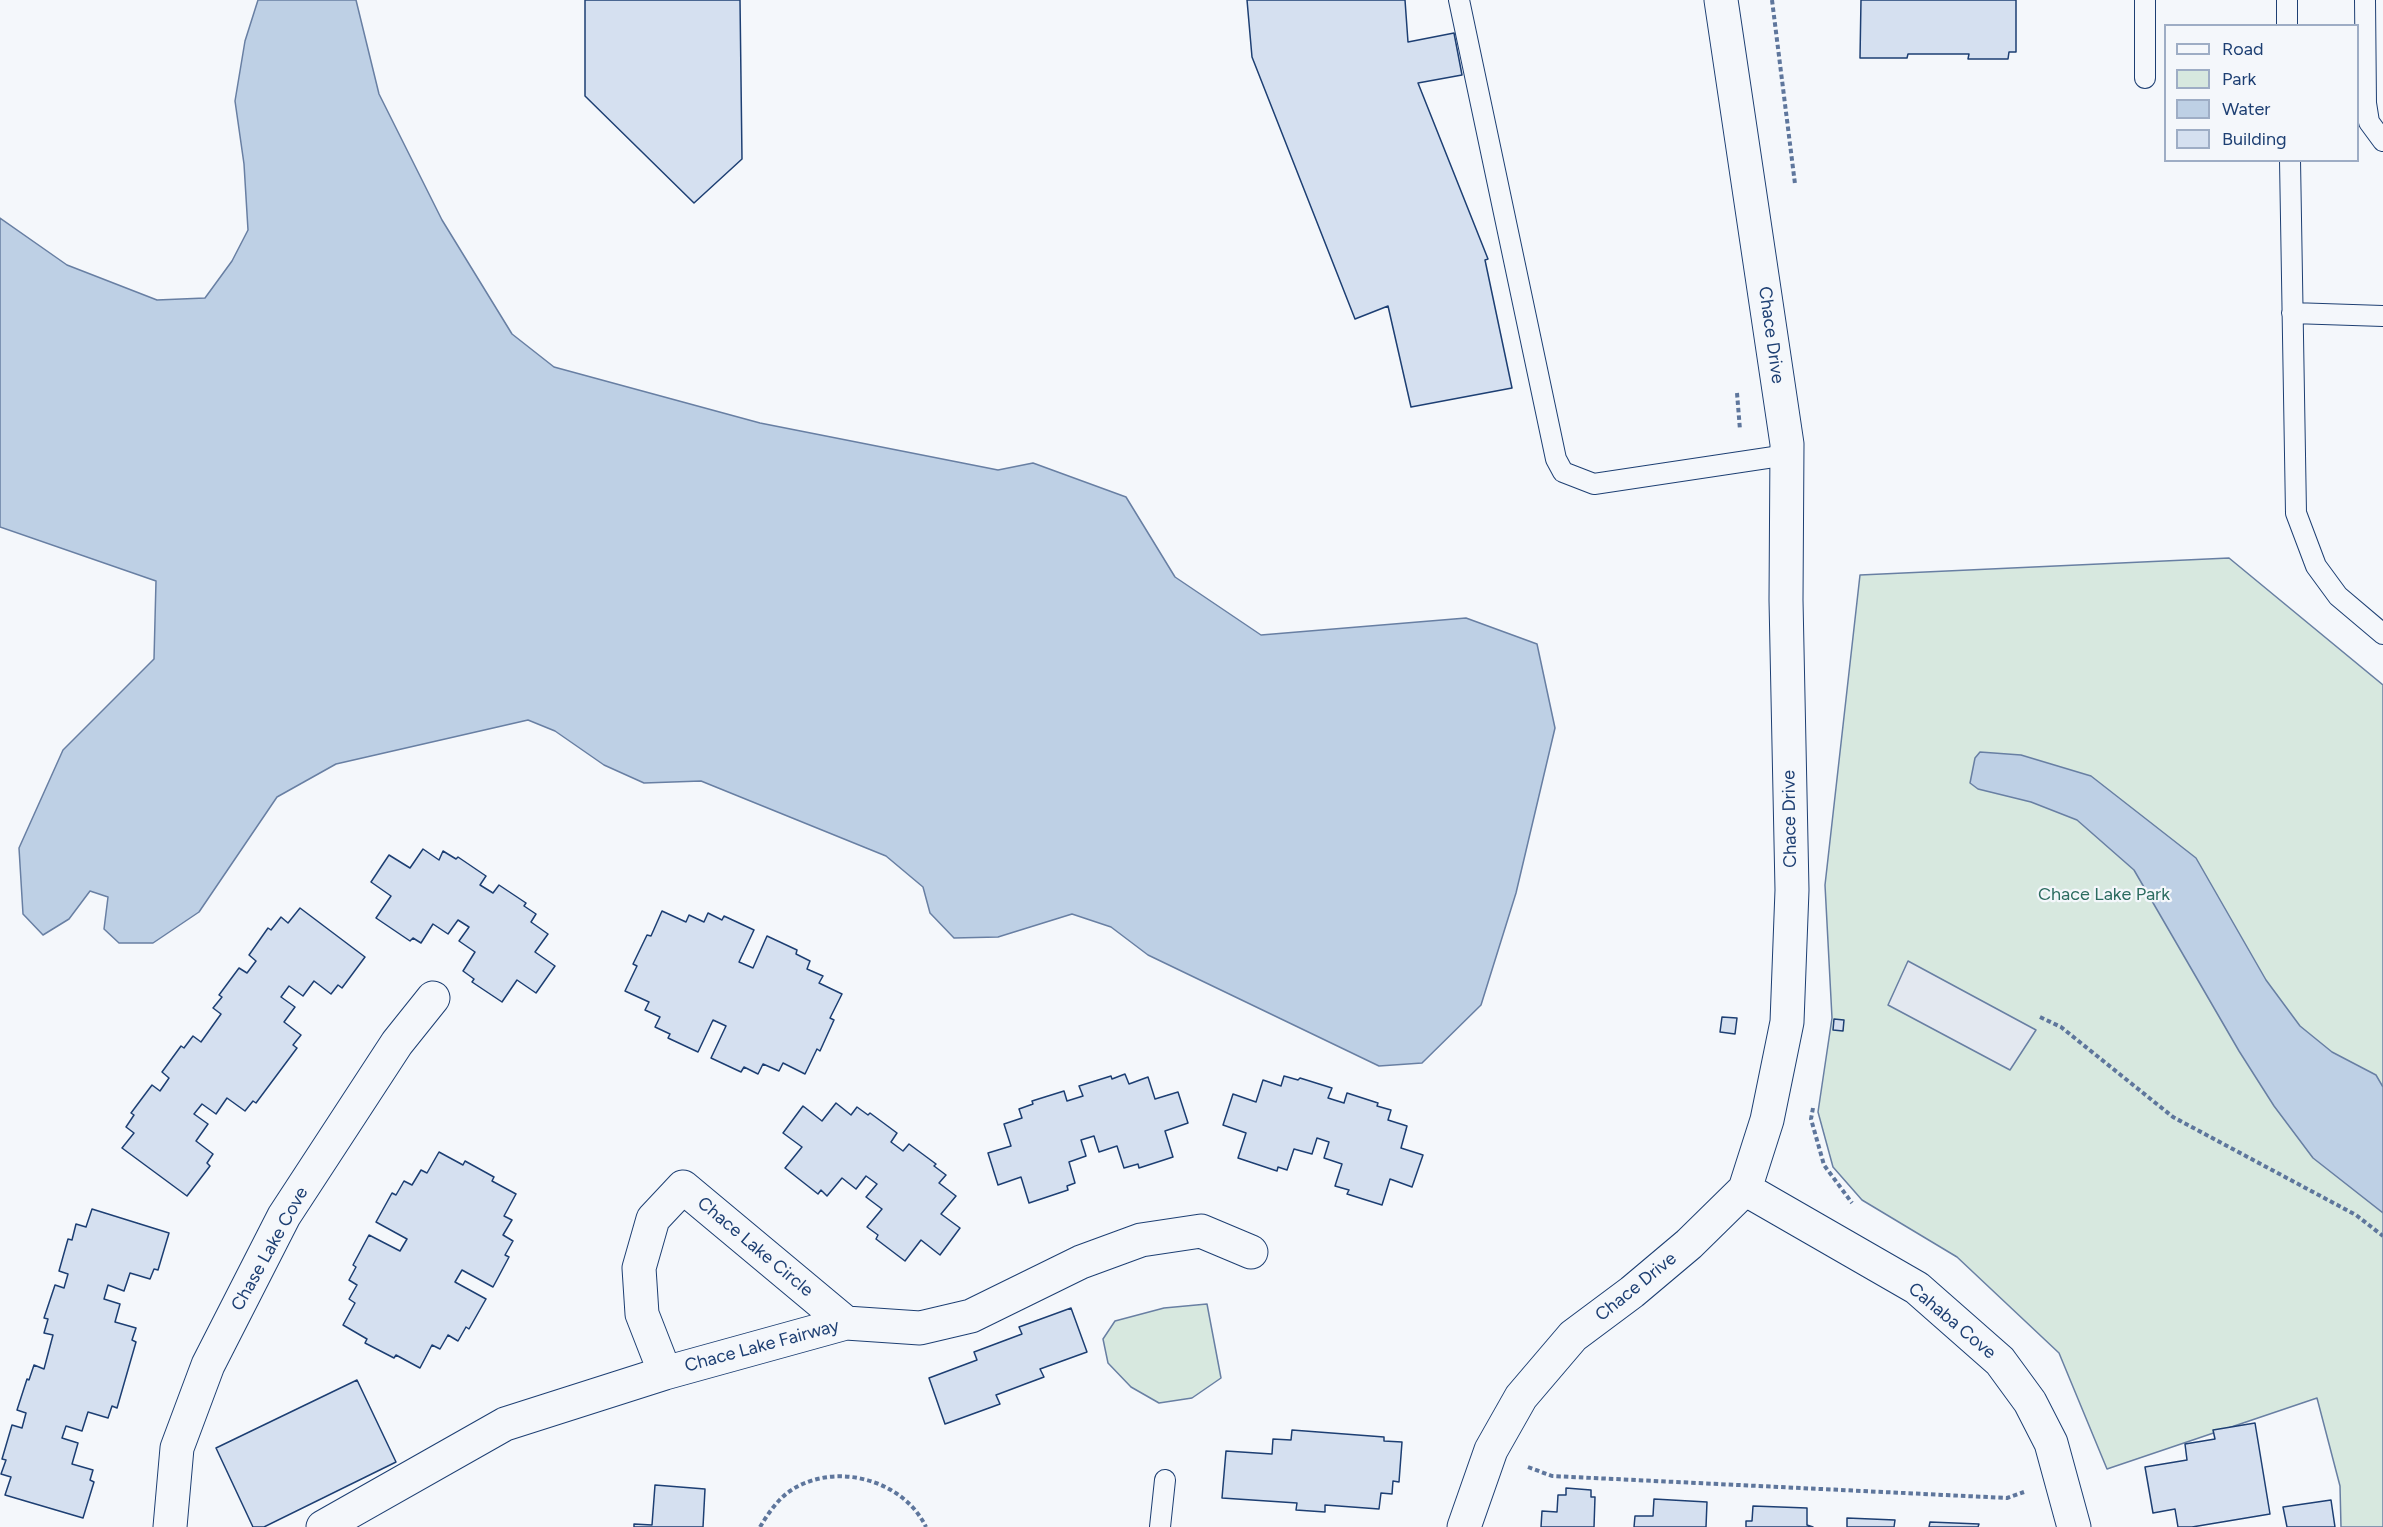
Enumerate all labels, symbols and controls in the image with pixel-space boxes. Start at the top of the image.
legend [2164,24,2359,162]
text: Road [2222,38,2263,60]
text: Park [2222,68,2256,90]
text: Water [2222,98,2270,120]
text: Building [2222,128,2287,150]
street label: Chace Drive [1753,285,1789,385]
street label: Chace Drive [1778,770,1802,868]
park label: Chace Lake Park [2038,884,2170,906]
street label: Chase Lake Cove [227,1183,313,1315]
street label: Chace Lake Circle [693,1192,817,1302]
street label: Chace Drive [1591,1248,1681,1326]
street label: Cahaba Cove [1904,1278,2000,1364]
street label: Chace Lake Fairway [682,1315,842,1377]

